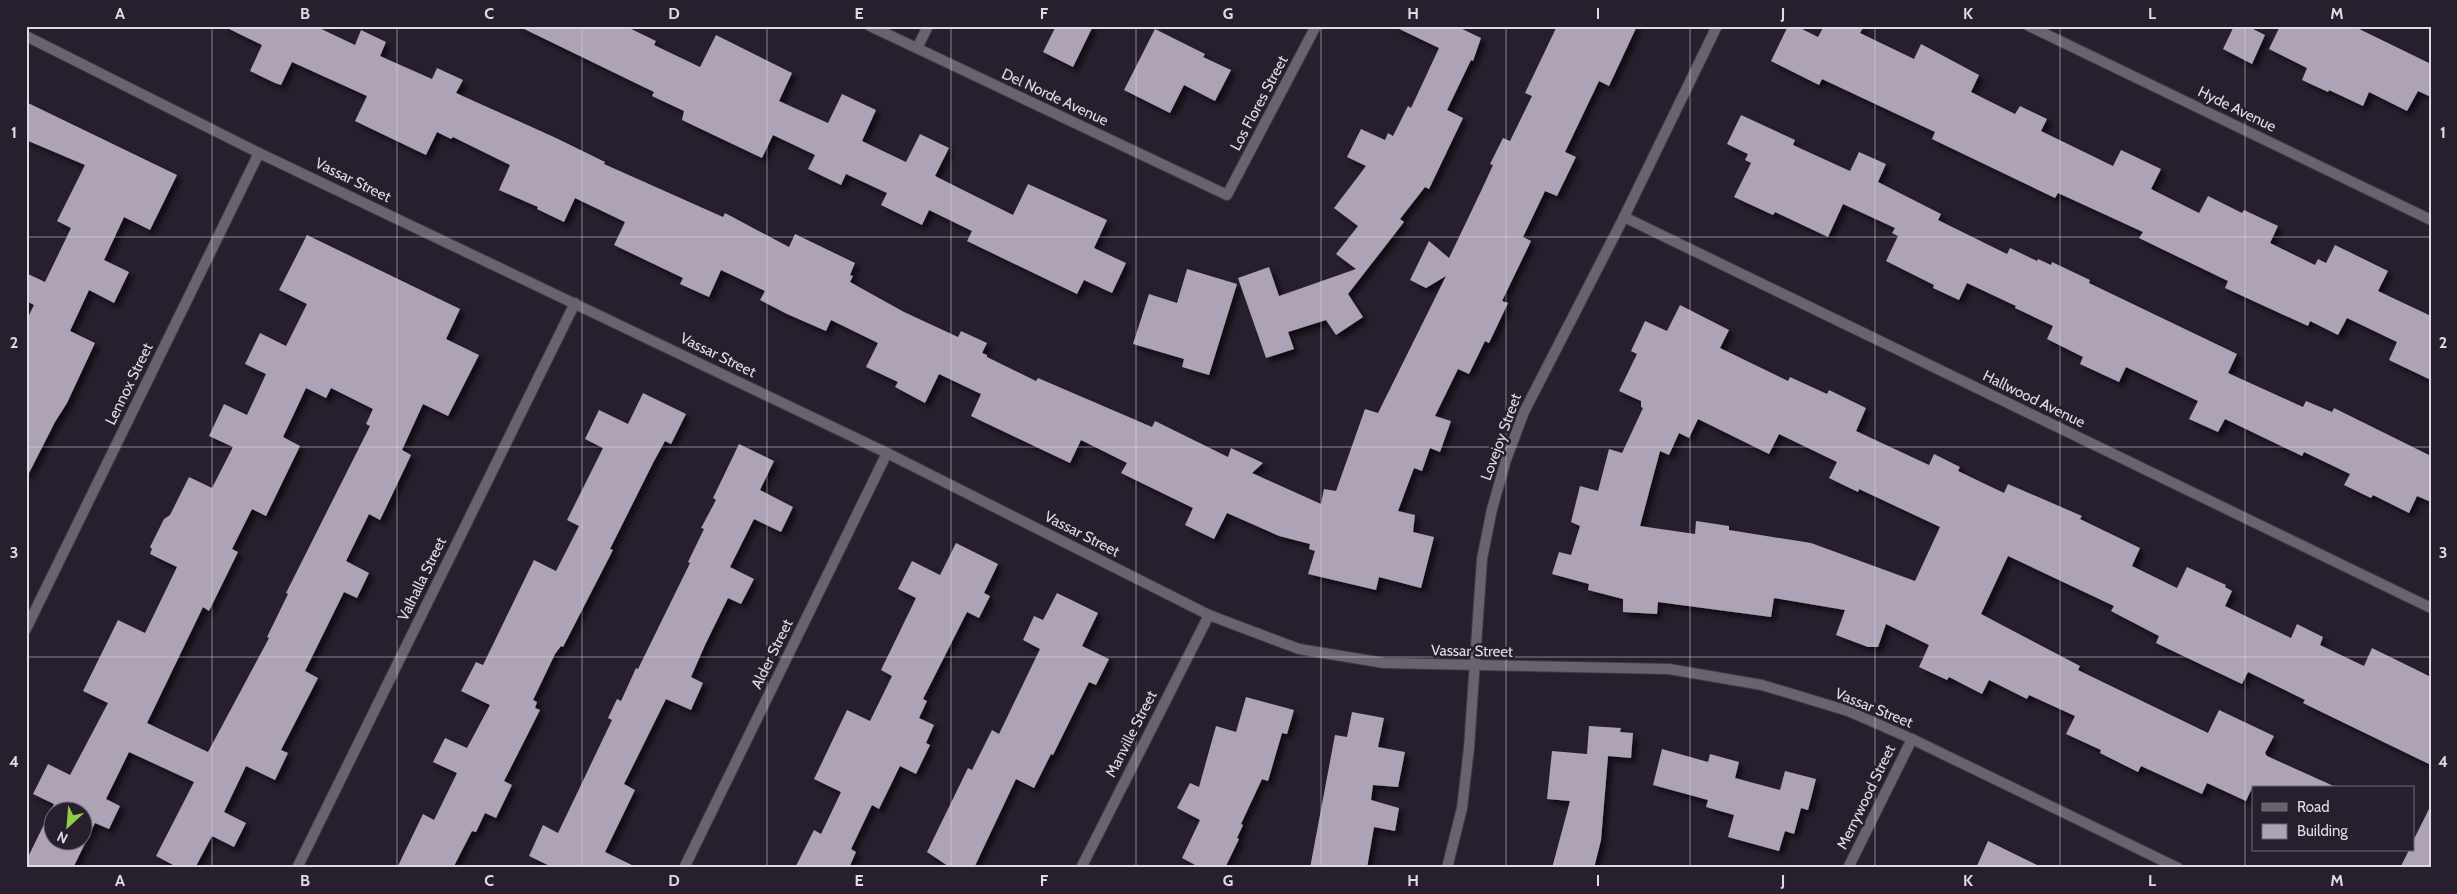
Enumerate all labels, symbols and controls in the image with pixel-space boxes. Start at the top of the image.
text: A [115,4,125,23]
text: B [300,4,310,23]
text: C [484,4,494,23]
text: D [668,4,680,23]
text: E [854,4,864,23]
text: F [1040,4,1049,23]
text: G [1223,4,1233,23]
text: H [1407,4,1419,23]
text: I [1596,4,1600,23]
text: J [1780,4,1785,23]
text: K [1963,4,1973,23]
text: L [2148,4,2156,23]
text: M [2330,4,2344,23]
street label: Los Flores Street [1226,52,1292,154]
street label: Del Norde Avenue [999,64,1111,130]
street label: Hyde Avenue [2195,82,2279,136]
text: 1 [11,123,17,142]
text: 1 [2440,123,2446,142]
street label: Vassar Street [312,154,394,206]
street label: Vassar Street [677,329,759,381]
text: 2 [10,333,18,352]
text: 2 [2439,333,2447,352]
street label: Lennox Street [101,340,157,428]
street label: Hallwood Avenue [1980,367,2088,432]
street label: Lovejoy Street [1477,391,1525,483]
street label: Vassar Street [1041,507,1123,561]
street label: Valhalla Street [394,534,450,624]
text: 3 [10,543,18,562]
text: 3 [2439,543,2447,562]
street label: Alder Street [747,616,797,692]
street label: Vassar Street [1431,641,1513,661]
street label: Vassar Street [1833,684,1915,732]
street label: Manville Street [1101,688,1161,780]
street label: Merrywood Street [1833,742,1899,852]
text: 4 [9,752,19,771]
text: 4 [2438,752,2448,771]
legend [2252,786,2414,852]
text: Road [2297,798,2330,816]
north arrow [42,802,92,852]
text: Building [2297,822,2348,840]
text: N [54,827,71,848]
text: A [115,871,125,890]
text: B [300,871,310,890]
text: C [484,871,494,890]
text: D [668,871,680,890]
text: E [854,871,864,890]
text: F [1040,871,1049,890]
text: G [1223,871,1233,890]
text: H [1407,871,1419,890]
text: I [1596,871,1600,890]
text: J [1780,871,1785,890]
text: K [1963,871,1973,890]
text: L [2148,871,2156,890]
text: M [2330,871,2344,890]

